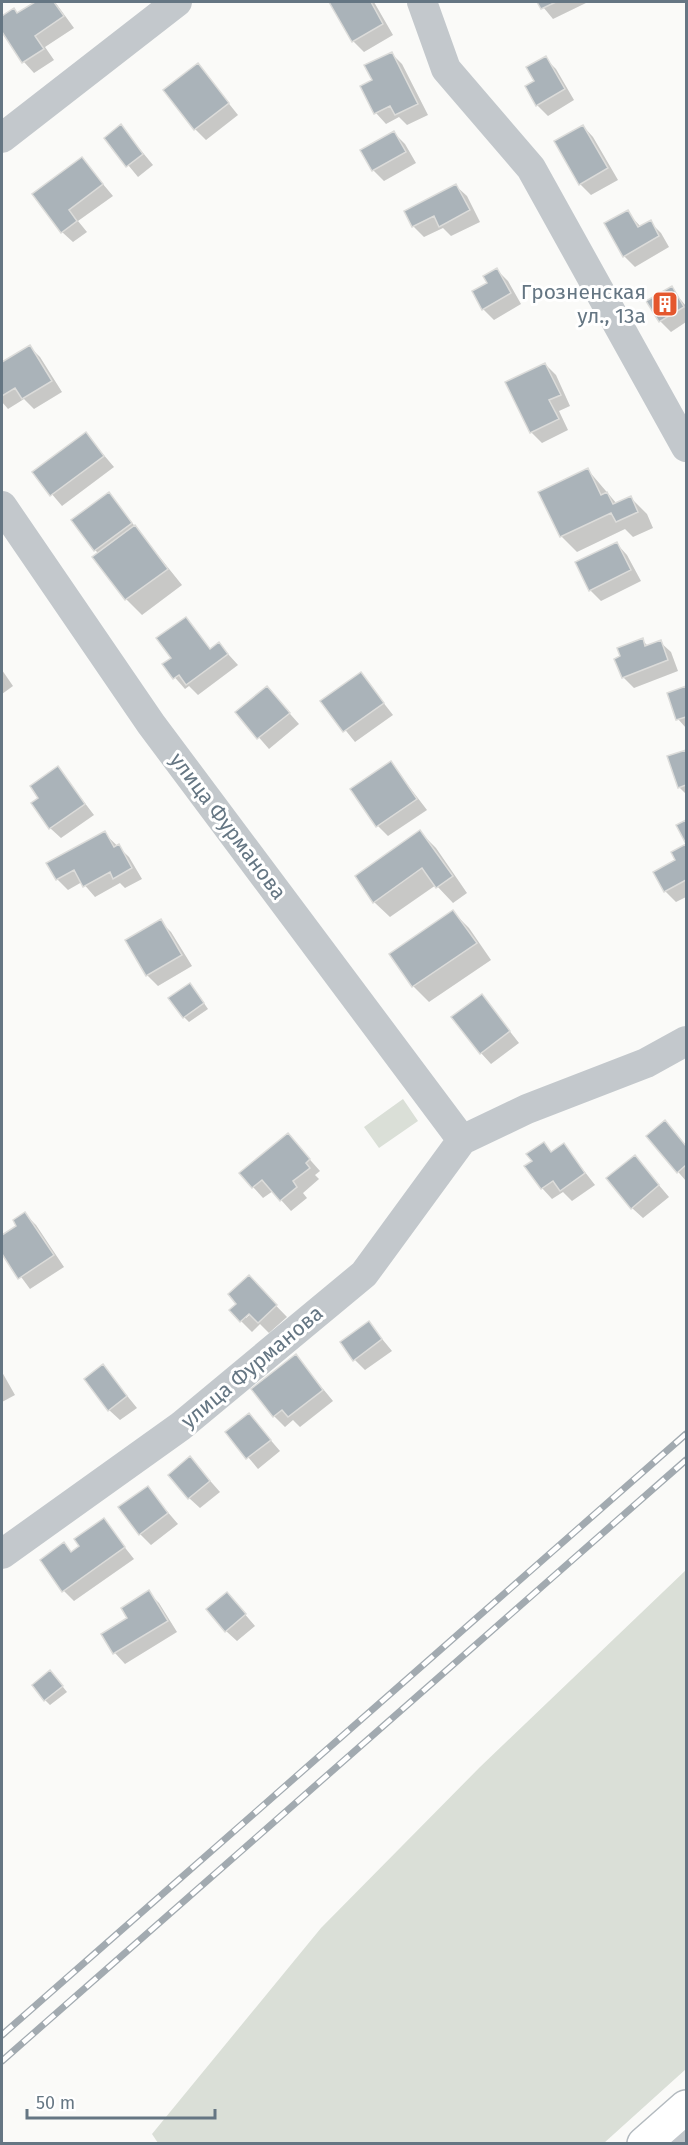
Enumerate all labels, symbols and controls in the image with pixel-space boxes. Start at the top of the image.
place label: Грозненская ул., 13а [521,279,646,329]
building icon: Грозненская ул., 13а [650,289,680,319]
street label: улица Фурманова [164,747,292,905]
street label: улица Фурманова [176,1300,328,1434]
scale bar [27,2082,214,2120]
text: 50 m [36,2092,75,2114]

